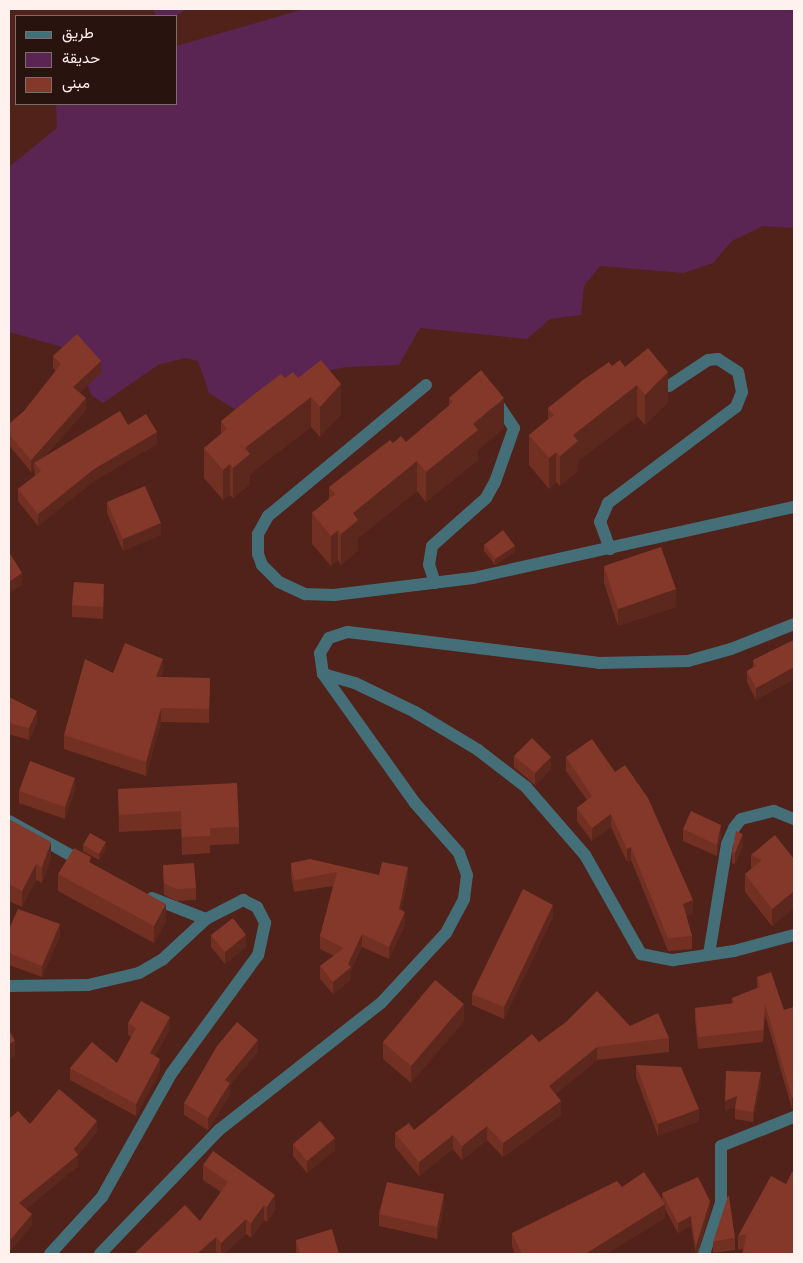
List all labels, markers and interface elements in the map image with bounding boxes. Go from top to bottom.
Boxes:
legend [15,15,178,105]
text: طريق [62,23,94,43]
text: حديقة [62,48,100,68]
text: مبنى [62,73,90,93]

